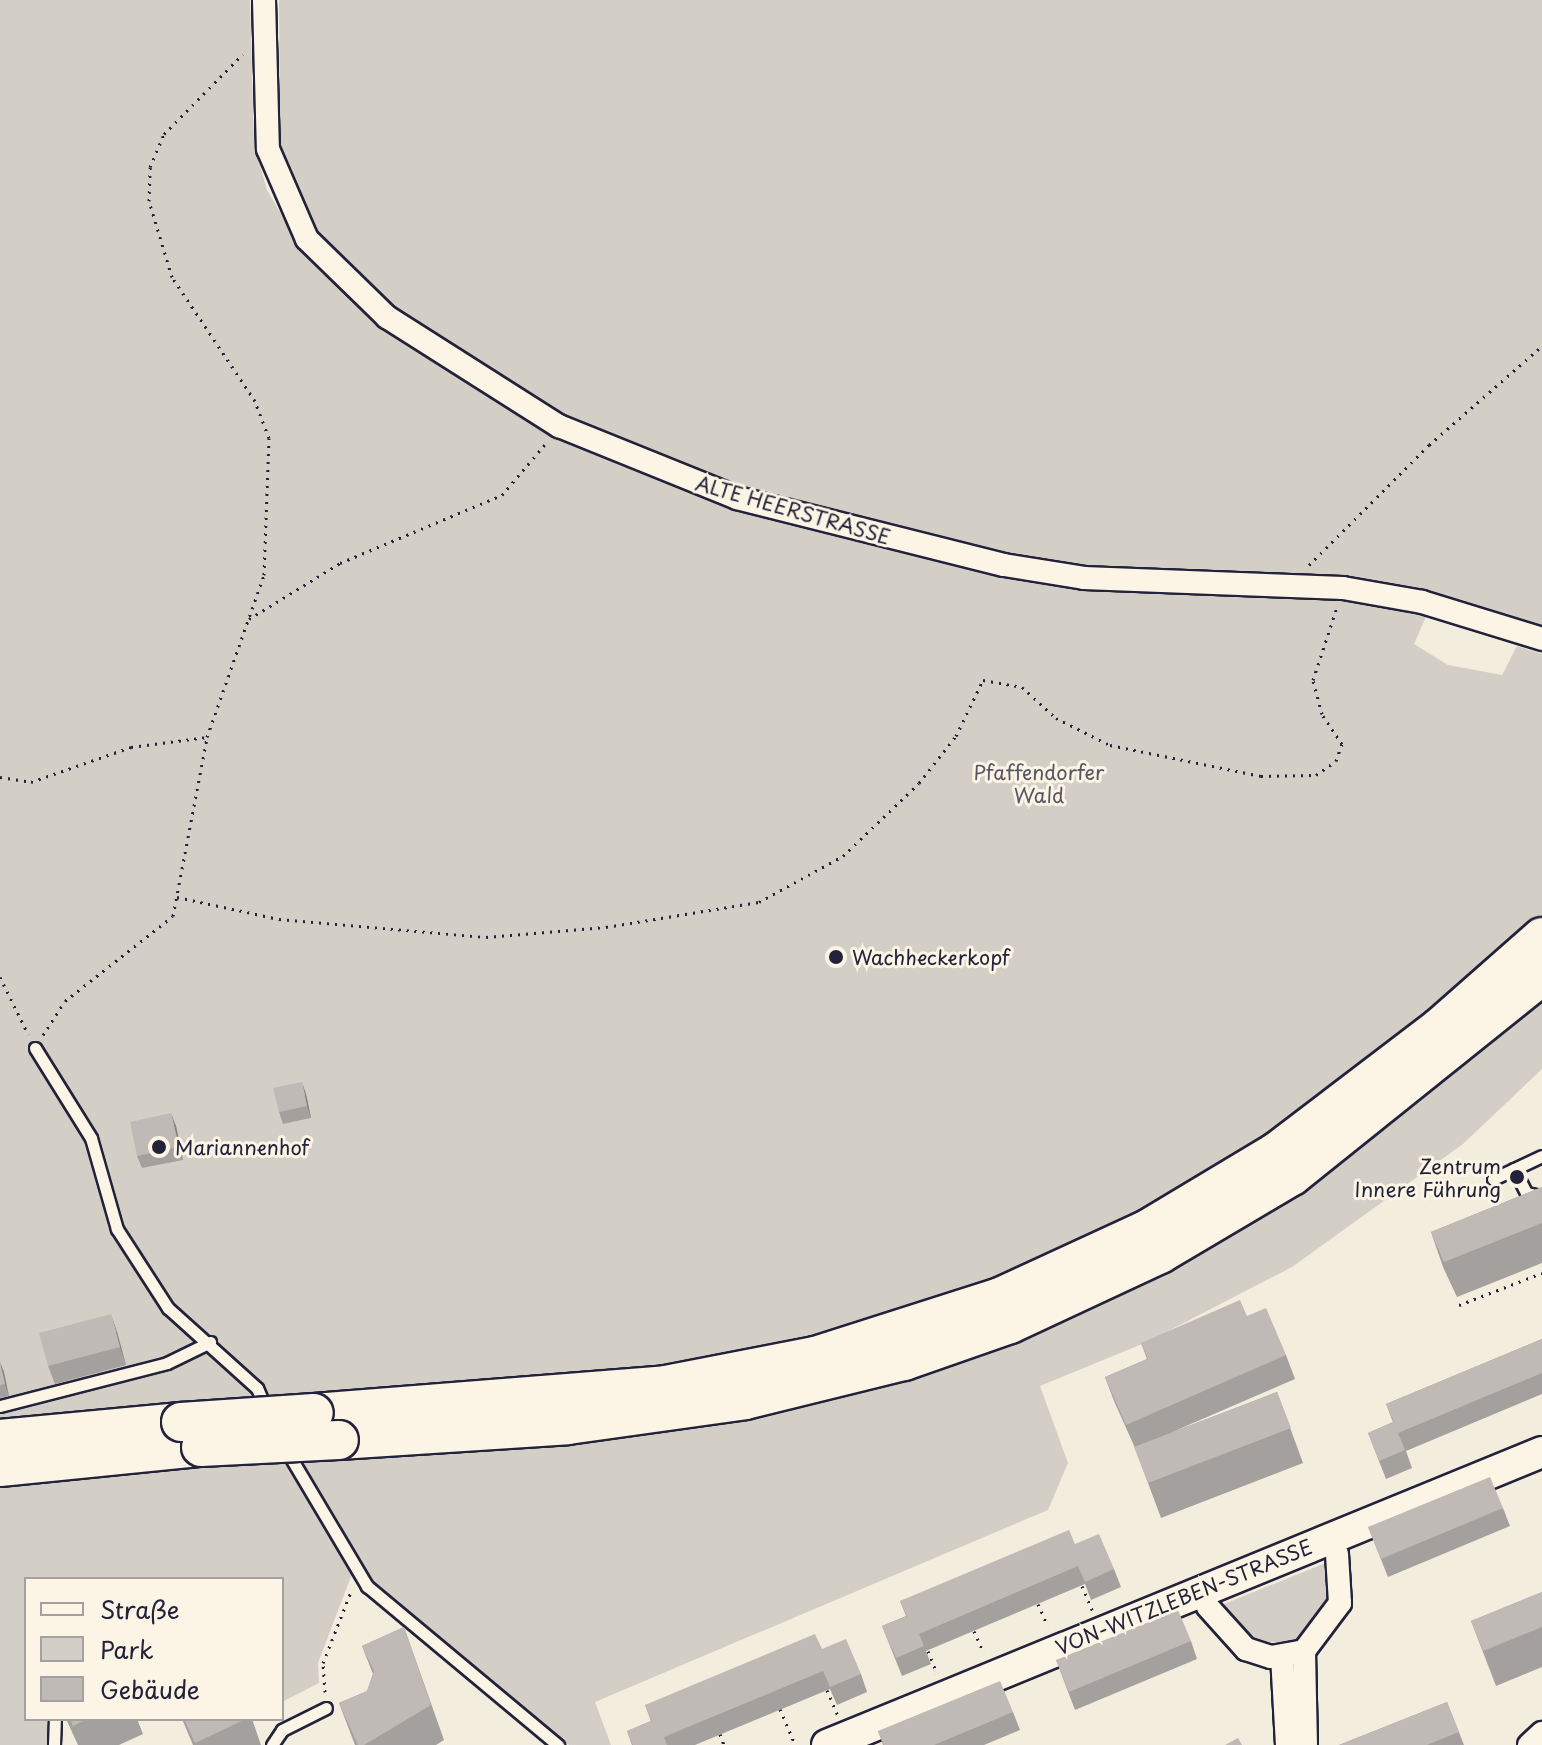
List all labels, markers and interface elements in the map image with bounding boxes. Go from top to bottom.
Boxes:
street label: ALTE HEERSTRASSE [692,471,894,549]
park label: Pfaffendorfer Wald [974,760,1104,807]
place label: Wachheckerkopf [852,945,1010,969]
marker: Wachheckerkopf [827,948,845,966]
place label: Mariannenhof [175,1135,309,1159]
marker: Mariannenhof [150,1138,168,1156]
place label: Zentrum Innere Führung [1354,1154,1501,1201]
marker: Zentrum Innere Führung [1508,1168,1526,1186]
street label: VON-WITZLEBEN-STRASSE [1052,1534,1316,1660]
legend [24,1577,284,1721]
text: Straße [100,1591,179,1627]
text: Park [100,1631,154,1667]
text: Gebäude [100,1671,200,1707]

